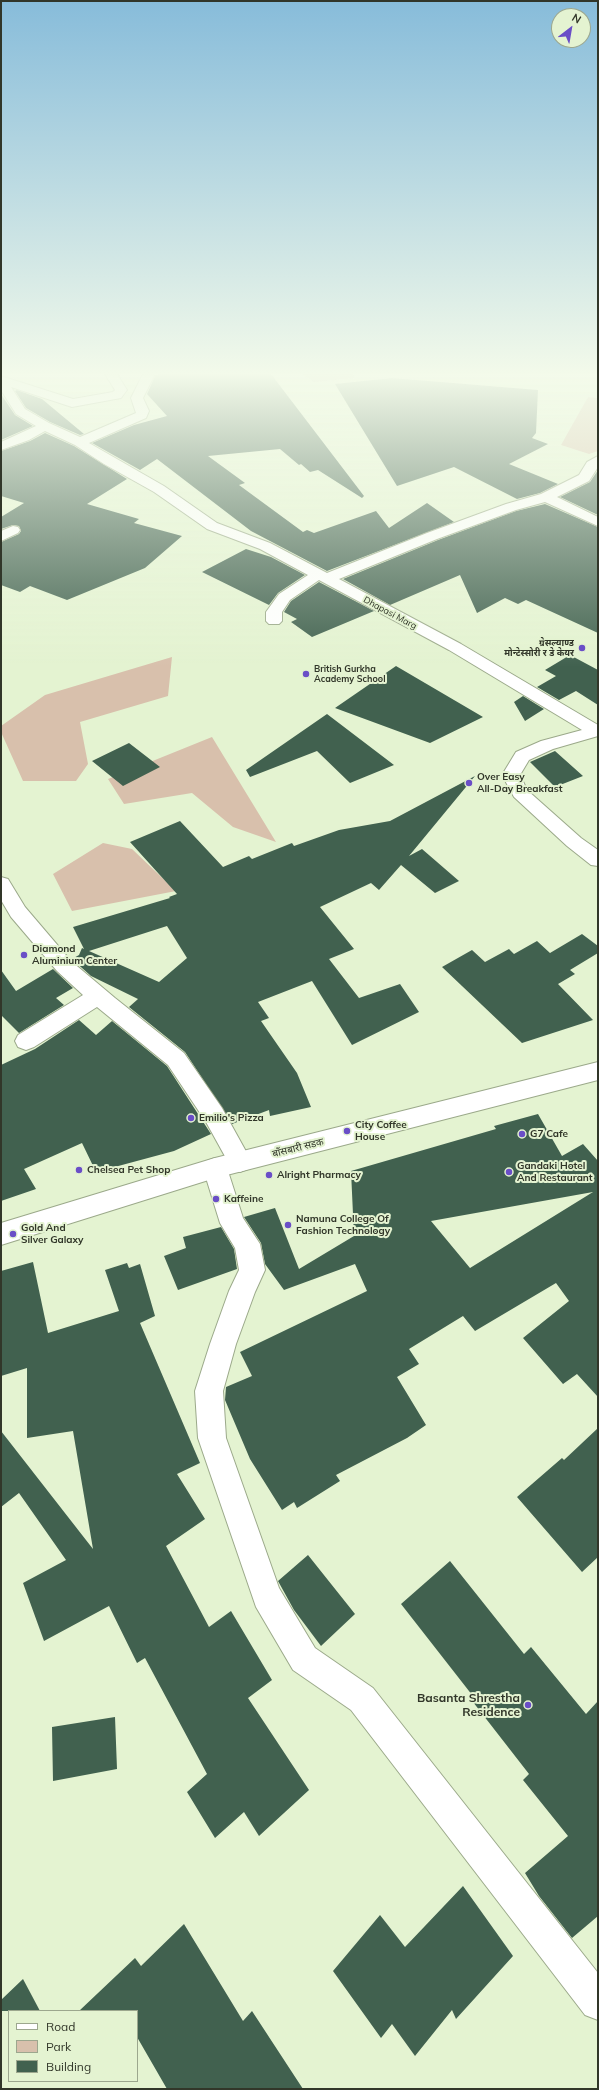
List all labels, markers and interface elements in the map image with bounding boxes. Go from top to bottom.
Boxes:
north arrow [551,8,591,48]
text: N [569,10,584,27]
street label: Dhapasi Marg [361,594,419,632]
place label: ग्रेसल्याण्ड मोन्टेस्सोरी र डे केयर [504,638,574,659]
marker: ग्रेसल्याण्ड मोन्टेस्सोरी र डे केयर [577,643,587,653]
place label: British Gurkha Academy School [314,664,385,685]
marker: British Gurkha Academy School [301,669,311,679]
place label: Over Easy All-Day Breakfast [477,771,563,794]
marker: Over Easy All-Day Breakfast [464,778,474,788]
place label: Diamond Aluminium Center [32,943,117,966]
marker: Diamond Aluminium Center [19,950,29,960]
place label: Emilio's Pizza [199,1112,264,1124]
marker: Emilio's Pizza [186,1113,196,1123]
place label: City Coffee House [355,1119,407,1142]
marker: City Coffee House [342,1126,352,1136]
place label: G7 Cafe [530,1128,568,1140]
marker: G7 Cafe [517,1129,527,1139]
street label: बाँसबारी सडक [271,1136,325,1160]
place label: Gandaki Hotel And Restaurant [517,1160,593,1184]
place label: Chelsea Pet Shop [87,1164,170,1176]
marker: Chelsea Pet Shop [74,1165,84,1175]
marker: Gandaki Hotel And Restaurant [504,1167,514,1177]
place label: Alright Pharmacy [277,1169,361,1181]
marker: Alright Pharmacy [264,1170,274,1180]
place label: Kaffeine [224,1193,263,1205]
marker: Kaffeine [211,1194,221,1204]
place label: Namuna College Of Fashion Technology [296,1213,390,1236]
marker: Namuna College Of Fashion Technology [283,1220,293,1230]
place label: Gold And Silver Galaxy [21,1222,83,1246]
marker: Gold And Silver Galaxy [8,1229,18,1239]
place label: Basanta Shrestha Residence [417,1691,520,1719]
marker: Basanta Shrestha Residence [523,1700,533,1710]
legend [8,2010,138,2082]
text: Road [46,2019,75,2034]
text: Park [46,2039,71,2054]
text: Building [46,2059,91,2074]

